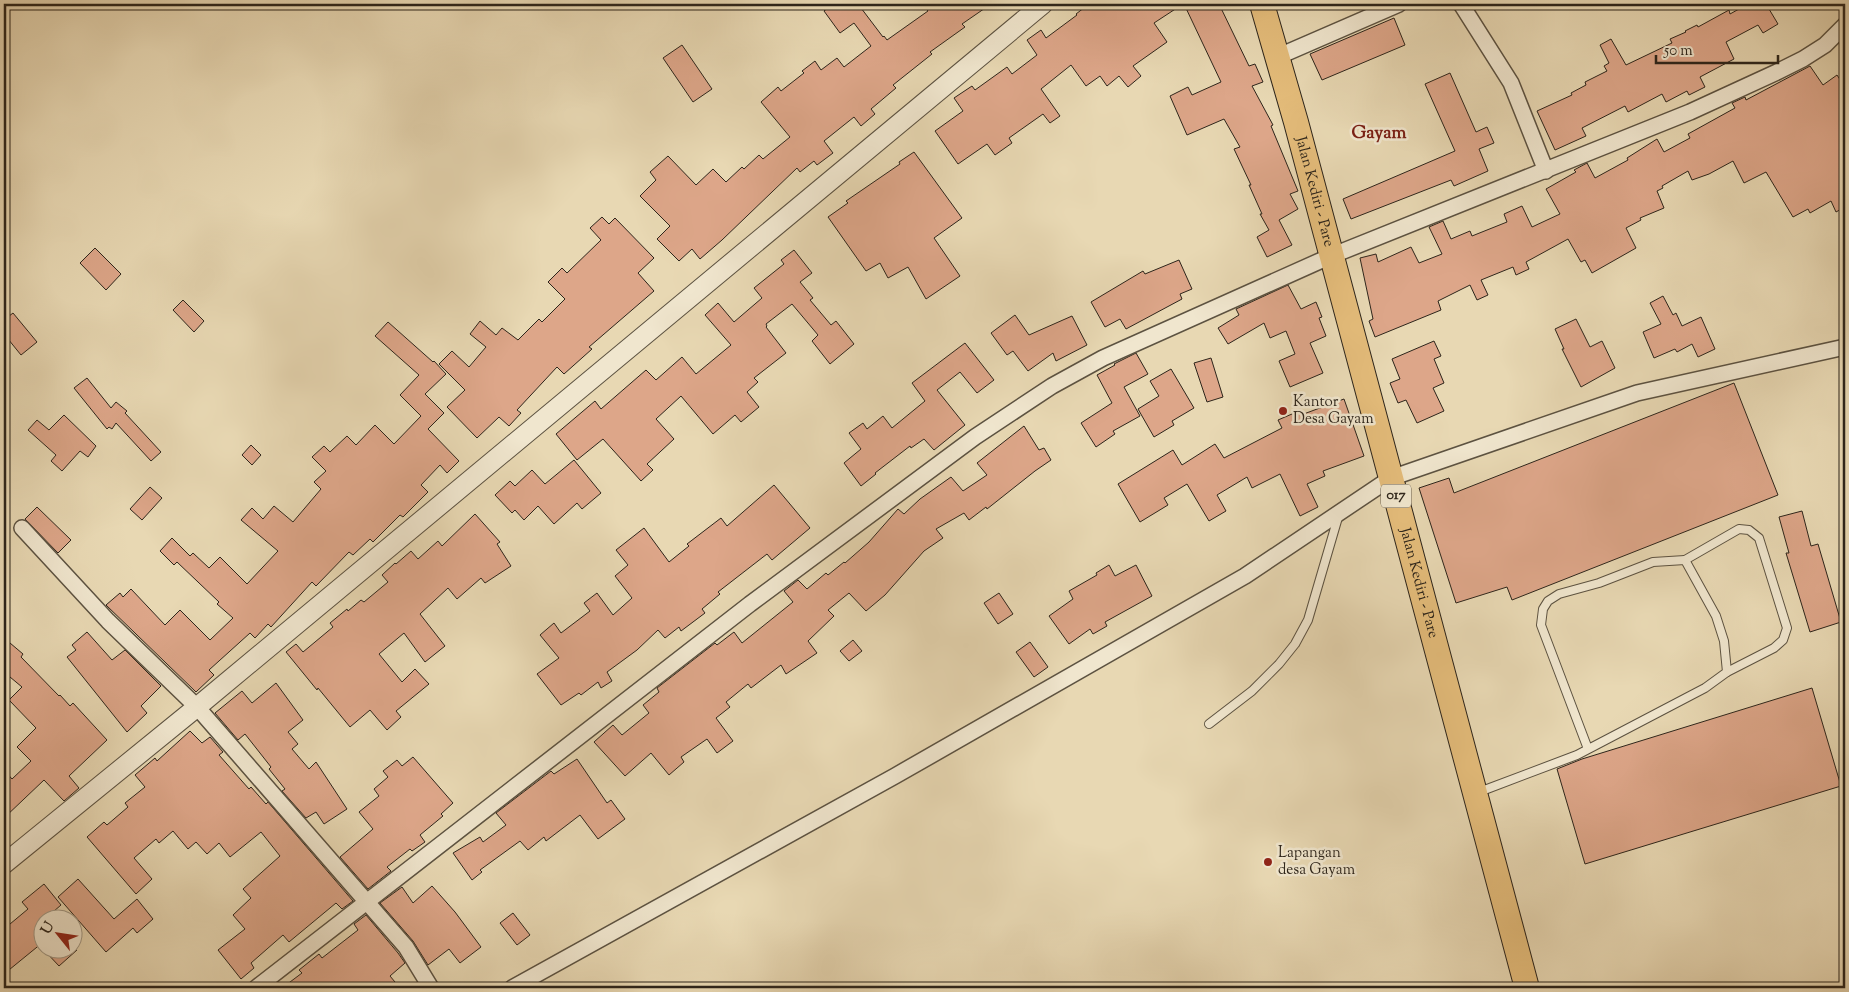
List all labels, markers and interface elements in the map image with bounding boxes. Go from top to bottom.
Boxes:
scale bar [1656,32,1779,64]
text: 50 m [1663,41,1693,62]
district label: Gayam [1352,121,1407,147]
street label: Jalan Kediri - Pare [1290,133,1339,249]
place label: Kantor Desa Gayam [1293,392,1374,430]
marker: Kantor Desa Gayam [1277,405,1289,417]
road number: 017 [1381,484,1411,508]
street label: Jalan Kediri - Pare [1394,525,1444,641]
place label: Lapangan desa Gayam [1278,843,1356,881]
marker: Lapangan desa Gayam [1262,856,1274,868]
north arrow [32,910,82,960]
text: U [37,918,60,938]

